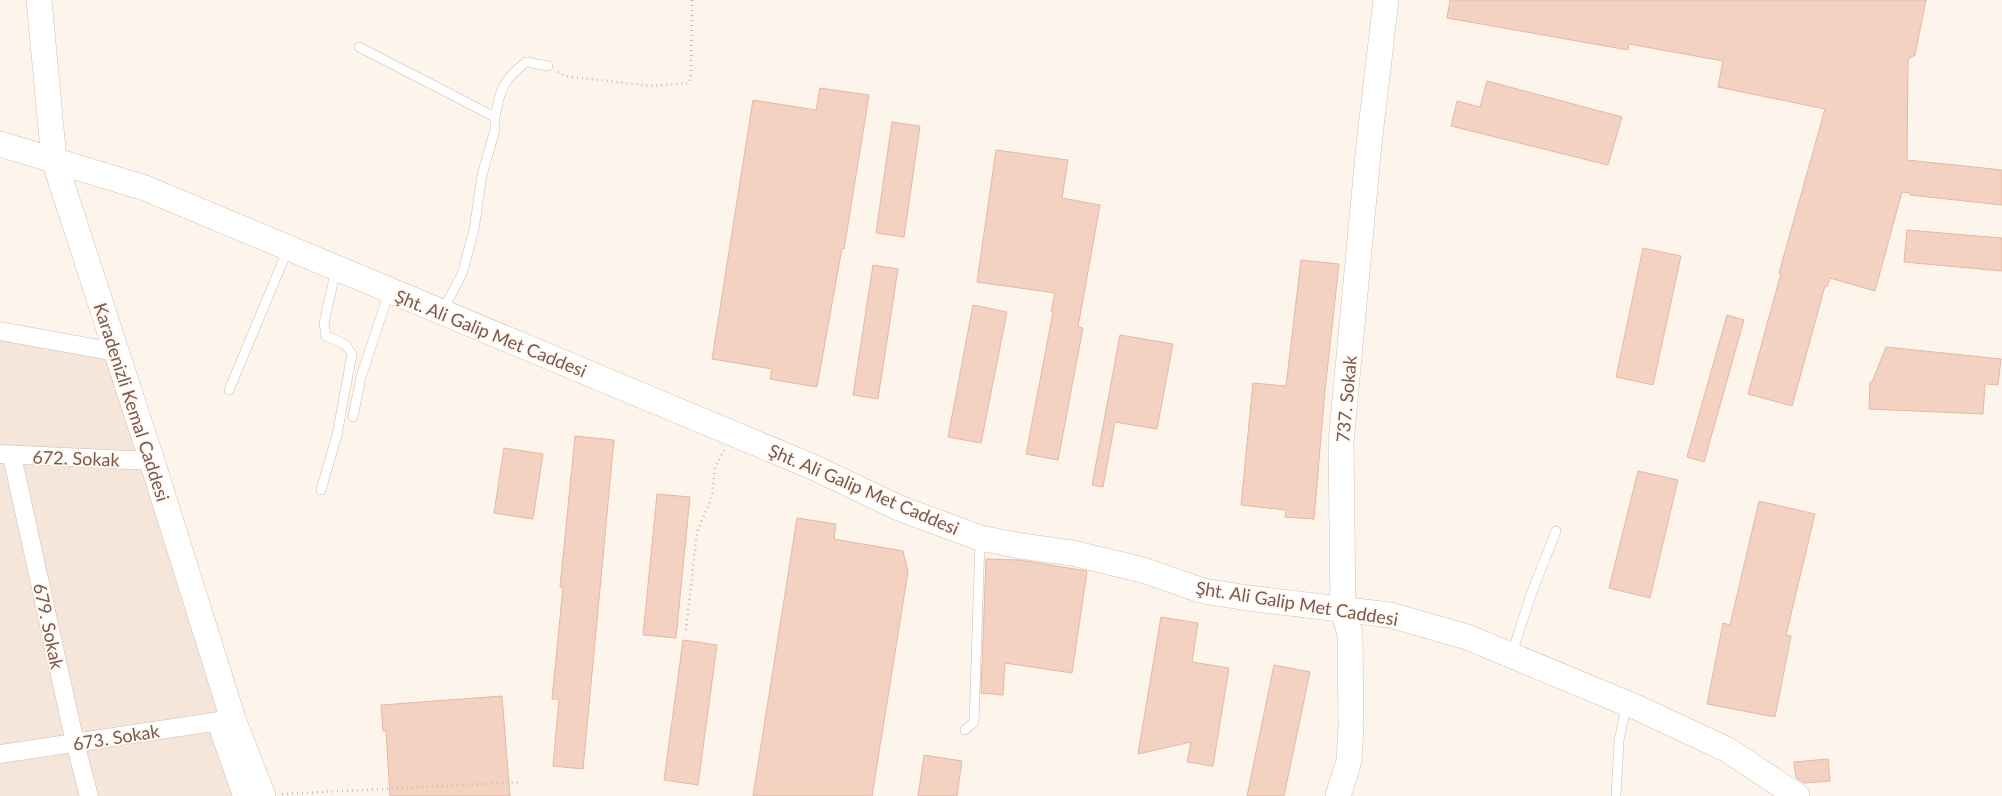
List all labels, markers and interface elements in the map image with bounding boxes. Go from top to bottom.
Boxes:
street label: Şht. Ali Galip Met Caddesi [392,284,590,382]
street label: Karadenizli Kemal Caddesi [89,300,175,504]
street label: 737. Sokak [1331,354,1361,443]
street label: Şht. Ali Galip Met Caddesi [766,439,962,539]
street label: 672. Sokak [32,445,121,471]
street label: Şht. Ali Galip Met Caddesi [1194,576,1400,630]
street label: 679. Sokak [29,581,69,672]
street label: 673. Sokak [71,719,162,755]

